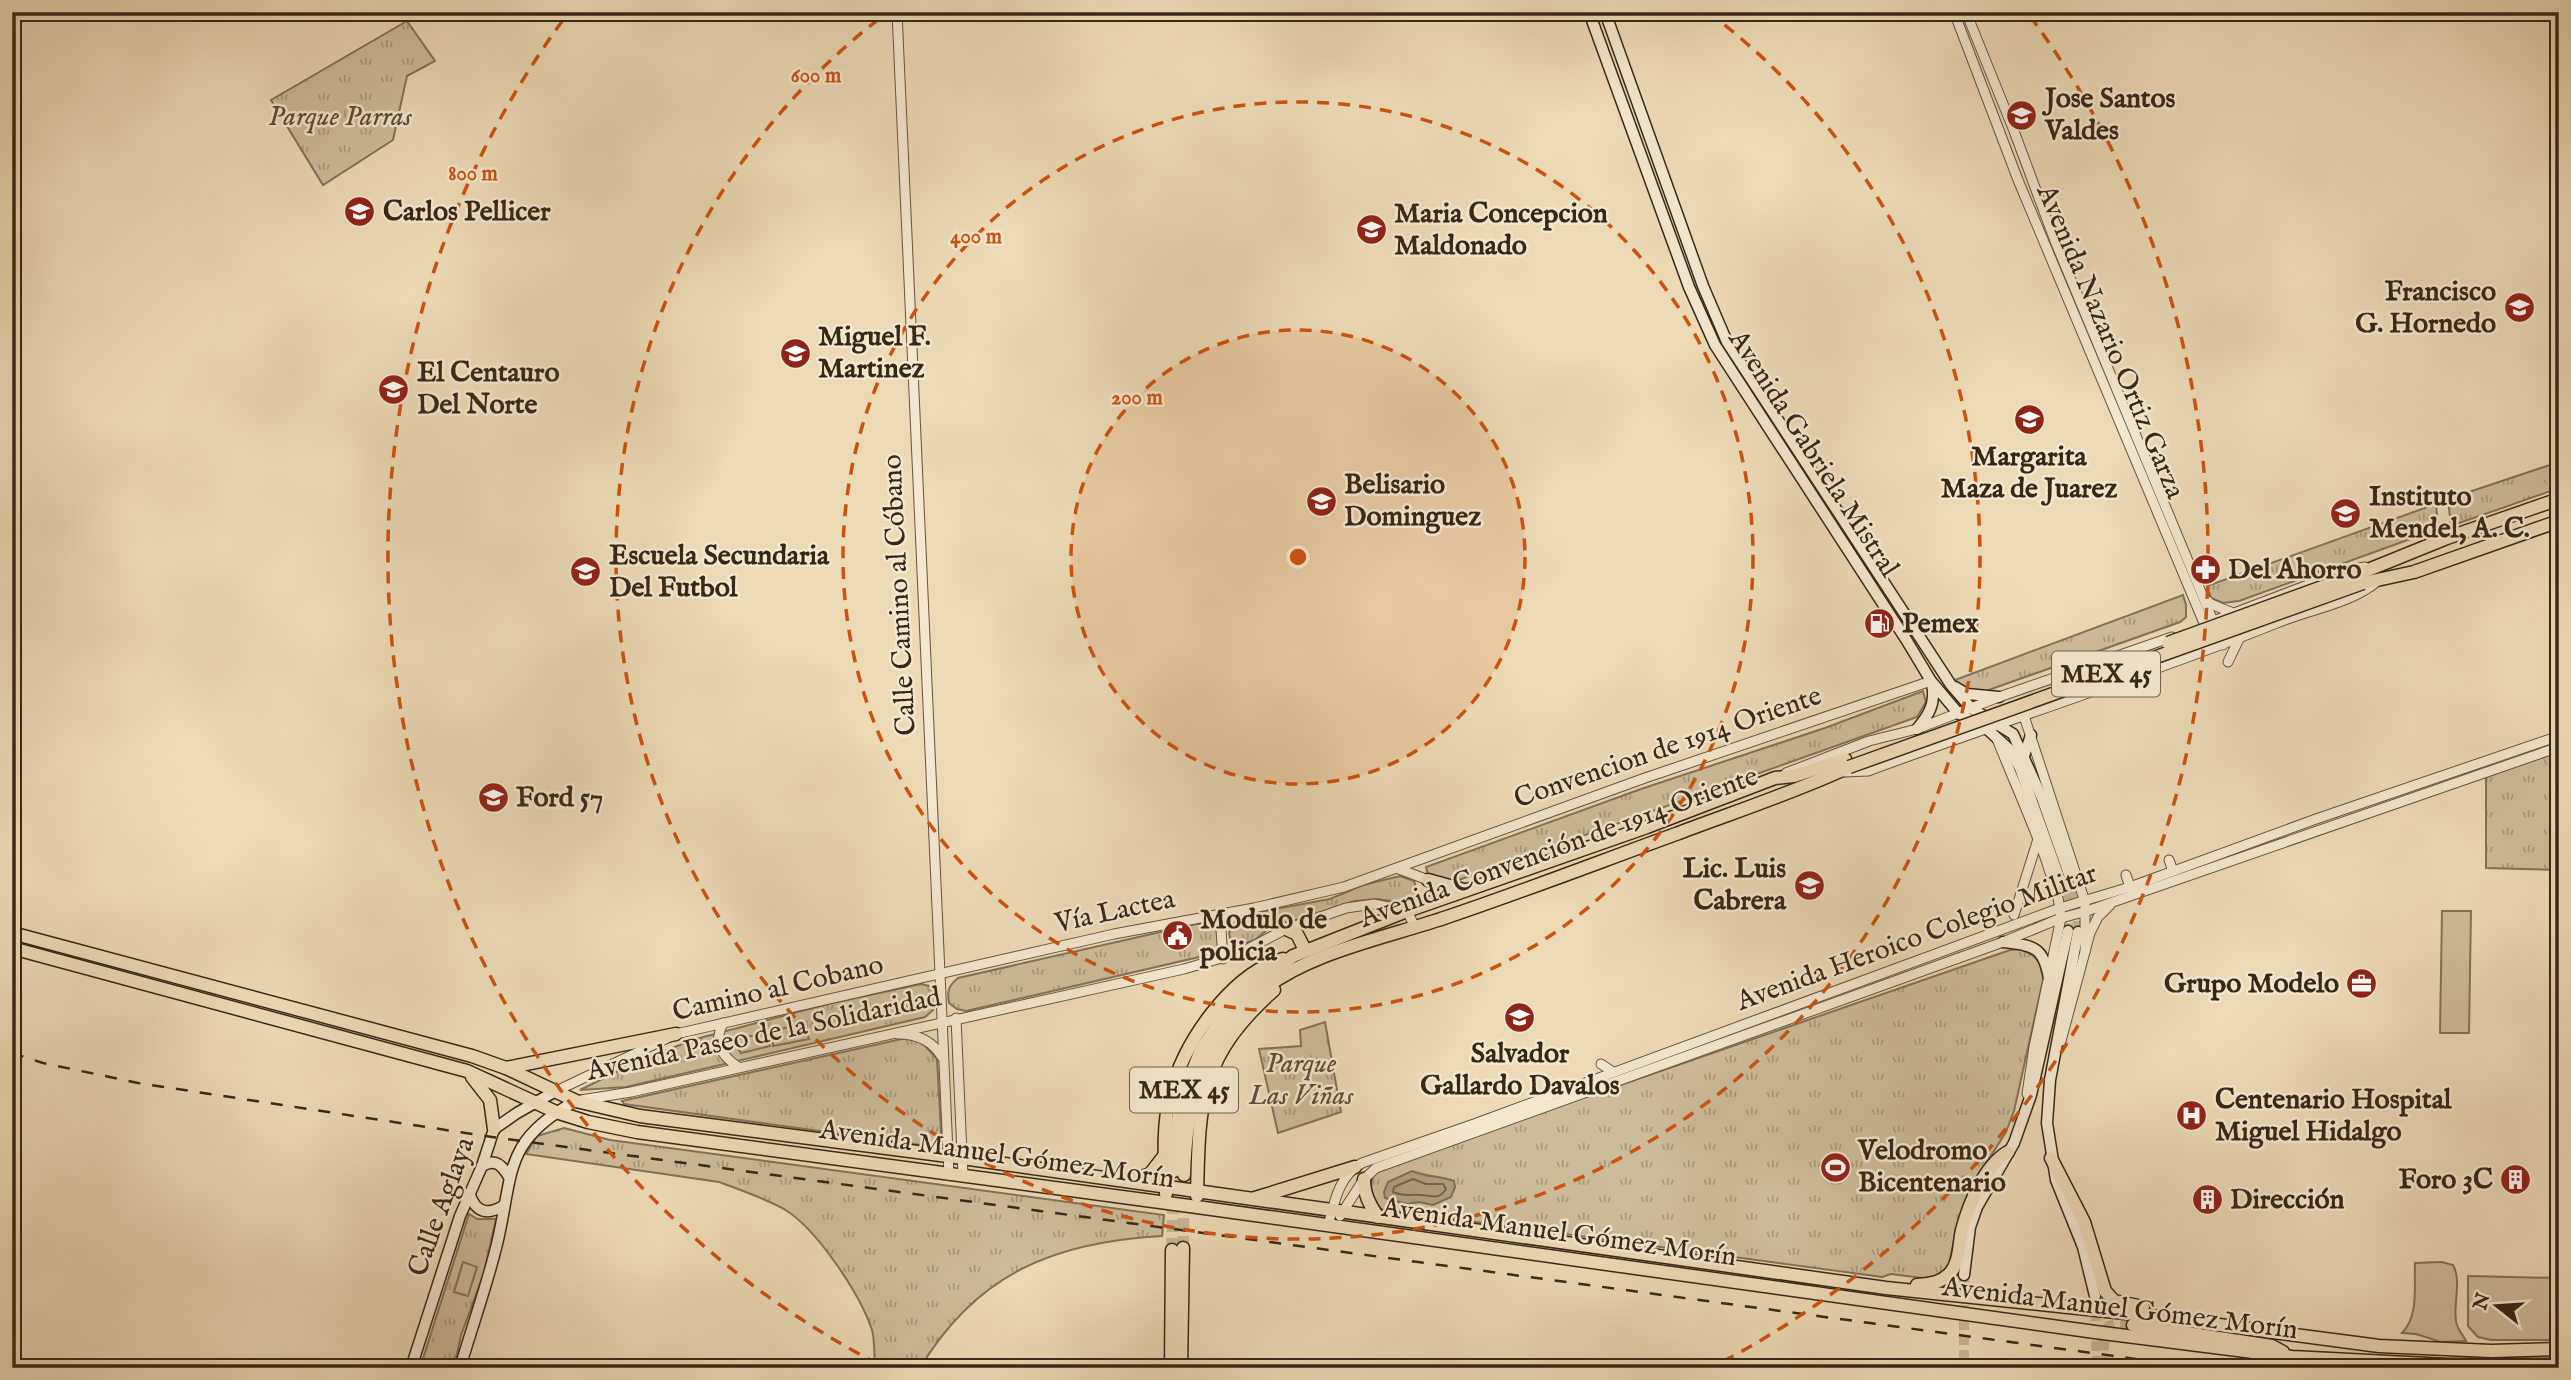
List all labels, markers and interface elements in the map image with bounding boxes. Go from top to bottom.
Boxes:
text: 600 m [791,63,842,90]
place label: Jose Santos Valdes [2041,82,2175,149]
school or university icon: Jose Santos Valdes [2005,98,2039,132]
park label: Parque Parras [268,100,413,135]
text: 800 m [448,161,499,188]
street label: Avenida Nazario Ortiz Garza [2028,179,2192,505]
school or university icon: Carlos Pellicer [343,195,377,229]
place label: Carlos Pellicer [383,195,551,230]
place label: Maria Concepcion Maldonado [1394,197,1608,264]
school or university icon: Maria Concepcion Maldonado [1354,213,1388,247]
text: 400 m [950,224,1003,251]
place label: Francisco G. Hornedo [2355,275,2496,342]
school or university icon: Francisco G. Hornedo [2502,291,2536,325]
place label: Miguel F. Martinez [818,320,931,387]
street label: Avenida Gabriela Mistral [1719,323,1906,585]
school or university icon: Miguel F. Martinez [778,336,812,370]
place label: El Centauro Del Norte [417,356,560,423]
school or university icon: El Centauro Del Norte [377,372,411,406]
text: 200 m [1111,385,1163,412]
school or university icon: Margarita Maza de Juarez [2012,403,2046,437]
place label: Margarita Maza de Juarez [1941,440,2117,507]
street label: Calle Camino al Cóbano [875,453,925,737]
place label: Belisario Dominguez [1344,468,1481,535]
place label: Instituto Mendel, A. C. [2369,480,2530,547]
school or university icon: Belisario Dominguez [1304,484,1338,518]
school or university icon: Instituto Mendel, A. C. [2329,496,2363,530]
place label: Escuela Secundaria Del Futbol [609,539,830,606]
centre of rings [1286,545,1310,569]
pharmacy icon: Del Ahorro [2188,553,2222,587]
place label: Del Ahorro [2228,553,2362,588]
school or university icon: Escuela Secundaria Del Futbol [569,555,603,589]
fuel station icon: Pemex [1862,607,1896,641]
place label: Pemex [1902,607,1979,642]
road number: MEX 45 [2052,652,2160,696]
street label: Convencion de 1914 Oriente [1510,679,1826,817]
street label: Avenida Convención de 1914 Oriente [1354,759,1763,937]
school or university icon: Ford 57 [476,781,510,815]
place label: Ford 57 [516,781,603,816]
place label: Lic. Luis Cabrera [1683,852,1787,919]
street label: Avenida Heroico Colegio Militar [1731,856,2102,1020]
school or university icon: Lic. Luis Cabrera [1792,868,1826,902]
street label: Vía Lactea [1051,882,1179,942]
place label: Modulo de policia [1199,903,1327,970]
public building icon: Modulo de policia [1160,919,1194,953]
street label: Camino al Cobano [669,948,887,1030]
place label: Grupo Modelo [2164,967,2339,1002]
office icon: Grupo Modelo [2345,967,2379,1001]
street label: Avenida Paseo de la Solidaridad [582,980,945,1090]
school or university icon: Salvador Gallardo Davalos [1503,1000,1537,1034]
place label: Salvador Gallardo Davalos [1420,1037,1620,1104]
park label: Parque Las Viñas [1248,1047,1354,1114]
road number: MEX 45 [1130,1068,1238,1112]
place label: Centenario Hospital Miguel Hidalgo [2215,1083,2453,1150]
hospital icon: Centenario Hospital Miguel Hidalgo [2175,1099,2209,1133]
street label: Avenida Manuel Gómez Morín [816,1113,1177,1197]
street label: Calle Aglaya [401,1132,484,1281]
place label: Velodromo Bicentenario [1857,1134,2006,1201]
sports icon: Velodromo Bicentenario [1818,1150,1852,1184]
place label: Foro 3C [2399,1163,2493,1198]
building icon: Foro 3C [2499,1163,2533,1197]
building icon: Dirección [2190,1183,2224,1217]
place label: Dirección [2230,1183,2344,1218]
street label: Avenida Manuel Gómez Morín [1378,1191,1739,1275]
street label: Avenida Manuel Gómez Morín [1939,1270,2300,1348]
north arrow [2462,1272,2532,1342]
text: N [2468,1290,2497,1314]

